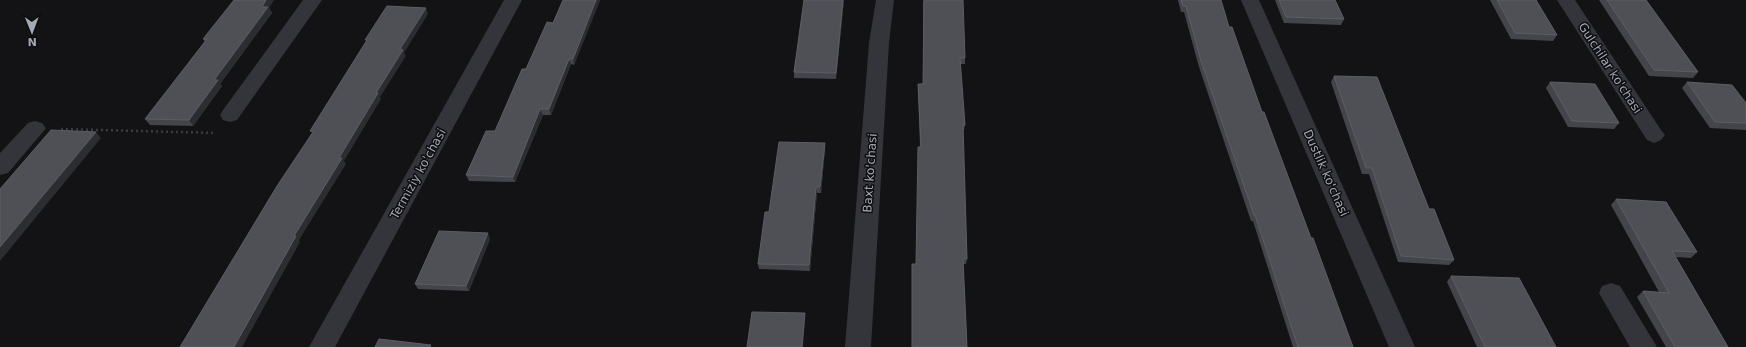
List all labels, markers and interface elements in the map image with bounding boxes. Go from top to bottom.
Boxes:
north arrow [12,12,52,52]
street label: Gulchilar ko'chasi [1575,20,1645,116]
text: N [27,35,37,48]
street label: Termiziy ko'chasi [387,126,449,223]
street label: Dustlik ko'chasi [1301,127,1351,219]
street label: Baxt ko'chasi [860,133,880,213]

